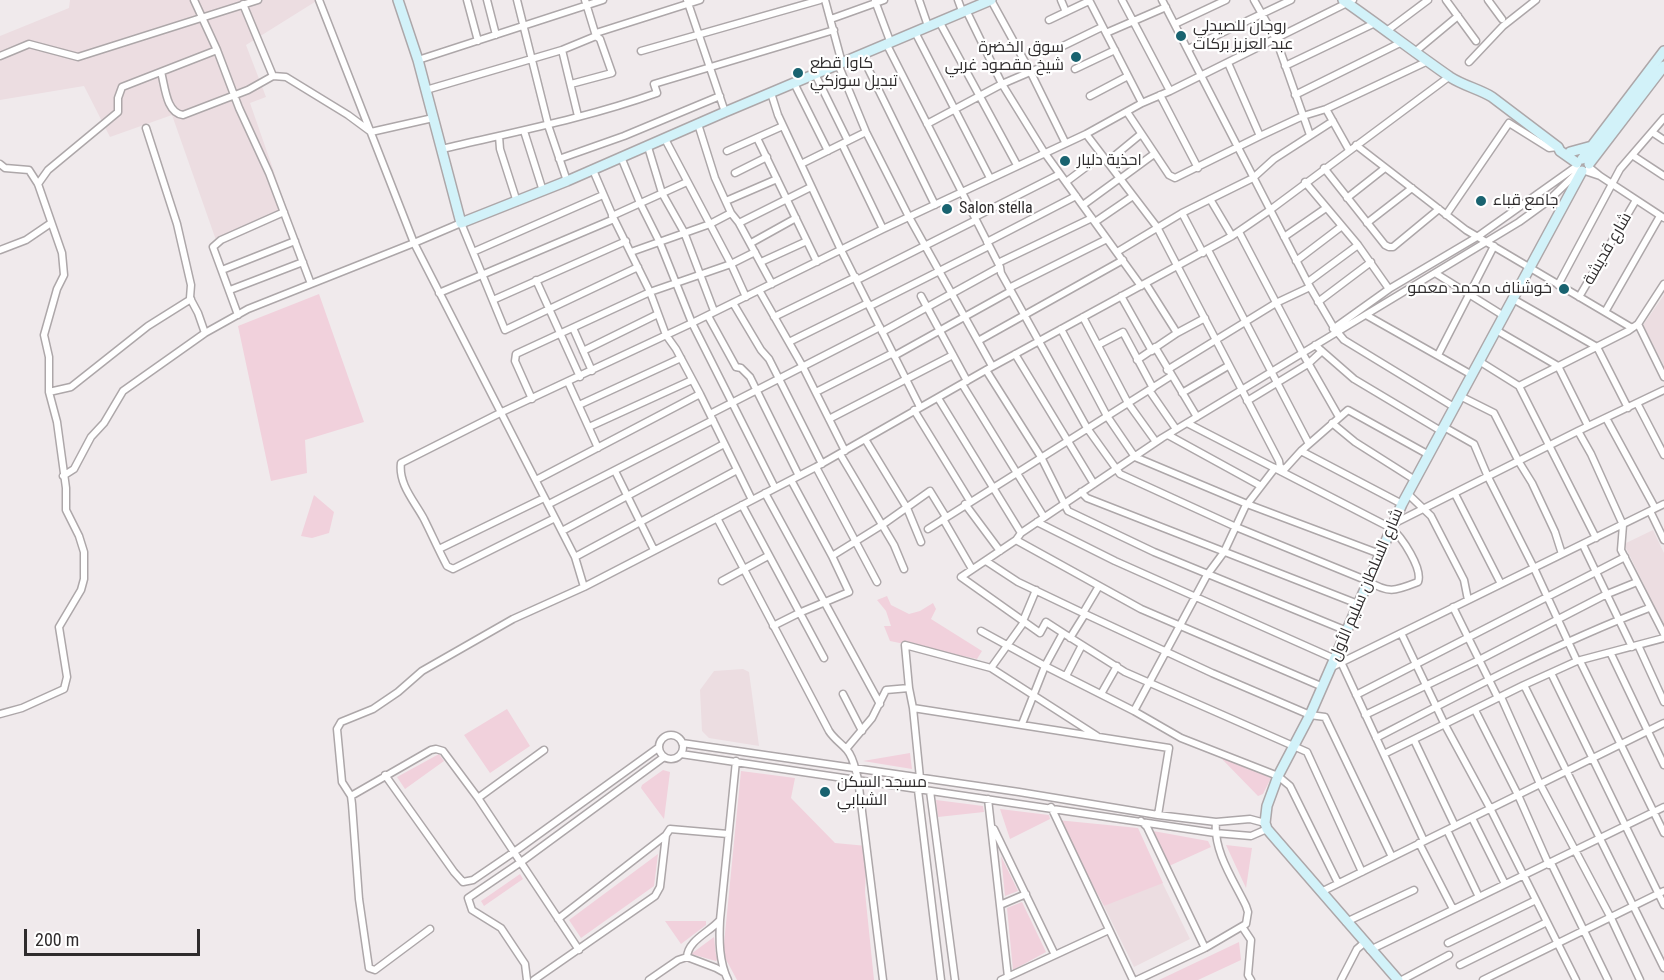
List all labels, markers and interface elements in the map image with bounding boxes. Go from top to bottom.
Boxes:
place label: روجان للصيدلي عبد العزيز بركات [1193,17,1294,55]
marker: روجان للصيدلي عبد العزيز بركات [1174,29,1188,43]
place label: سوق الخضرة شيخ مقصود غربي [945,38,1064,76]
marker: سوق الخضرة شيخ مقصود غربي [1069,50,1083,64]
place label: كاوا قطع تبديل سوزكي [810,54,897,92]
marker: كاوا قطع تبديل سوزكي [791,66,805,80]
place label: احذية دليار [1077,151,1142,171]
marker: احذية دليار [1058,154,1072,168]
place label: جامع قباء [1493,191,1558,211]
marker: جامع قباء [1474,194,1488,208]
place label: Salon stella [959,199,1033,219]
marker: Salon stella [940,202,954,216]
street label: شارع قديشة [1580,209,1636,289]
place label: خوشناف محمد معمو [1408,279,1552,299]
marker: خوشناف محمد معمو [1557,282,1571,296]
street label: شارع السلطان سليم الأول [1326,506,1408,664]
place label: مسجد السكن الشبابي [837,773,927,811]
marker: مسجد السكن الشبابي [818,785,832,799]
scale bar [27,917,202,955]
text: 200 m [35,929,79,950]

